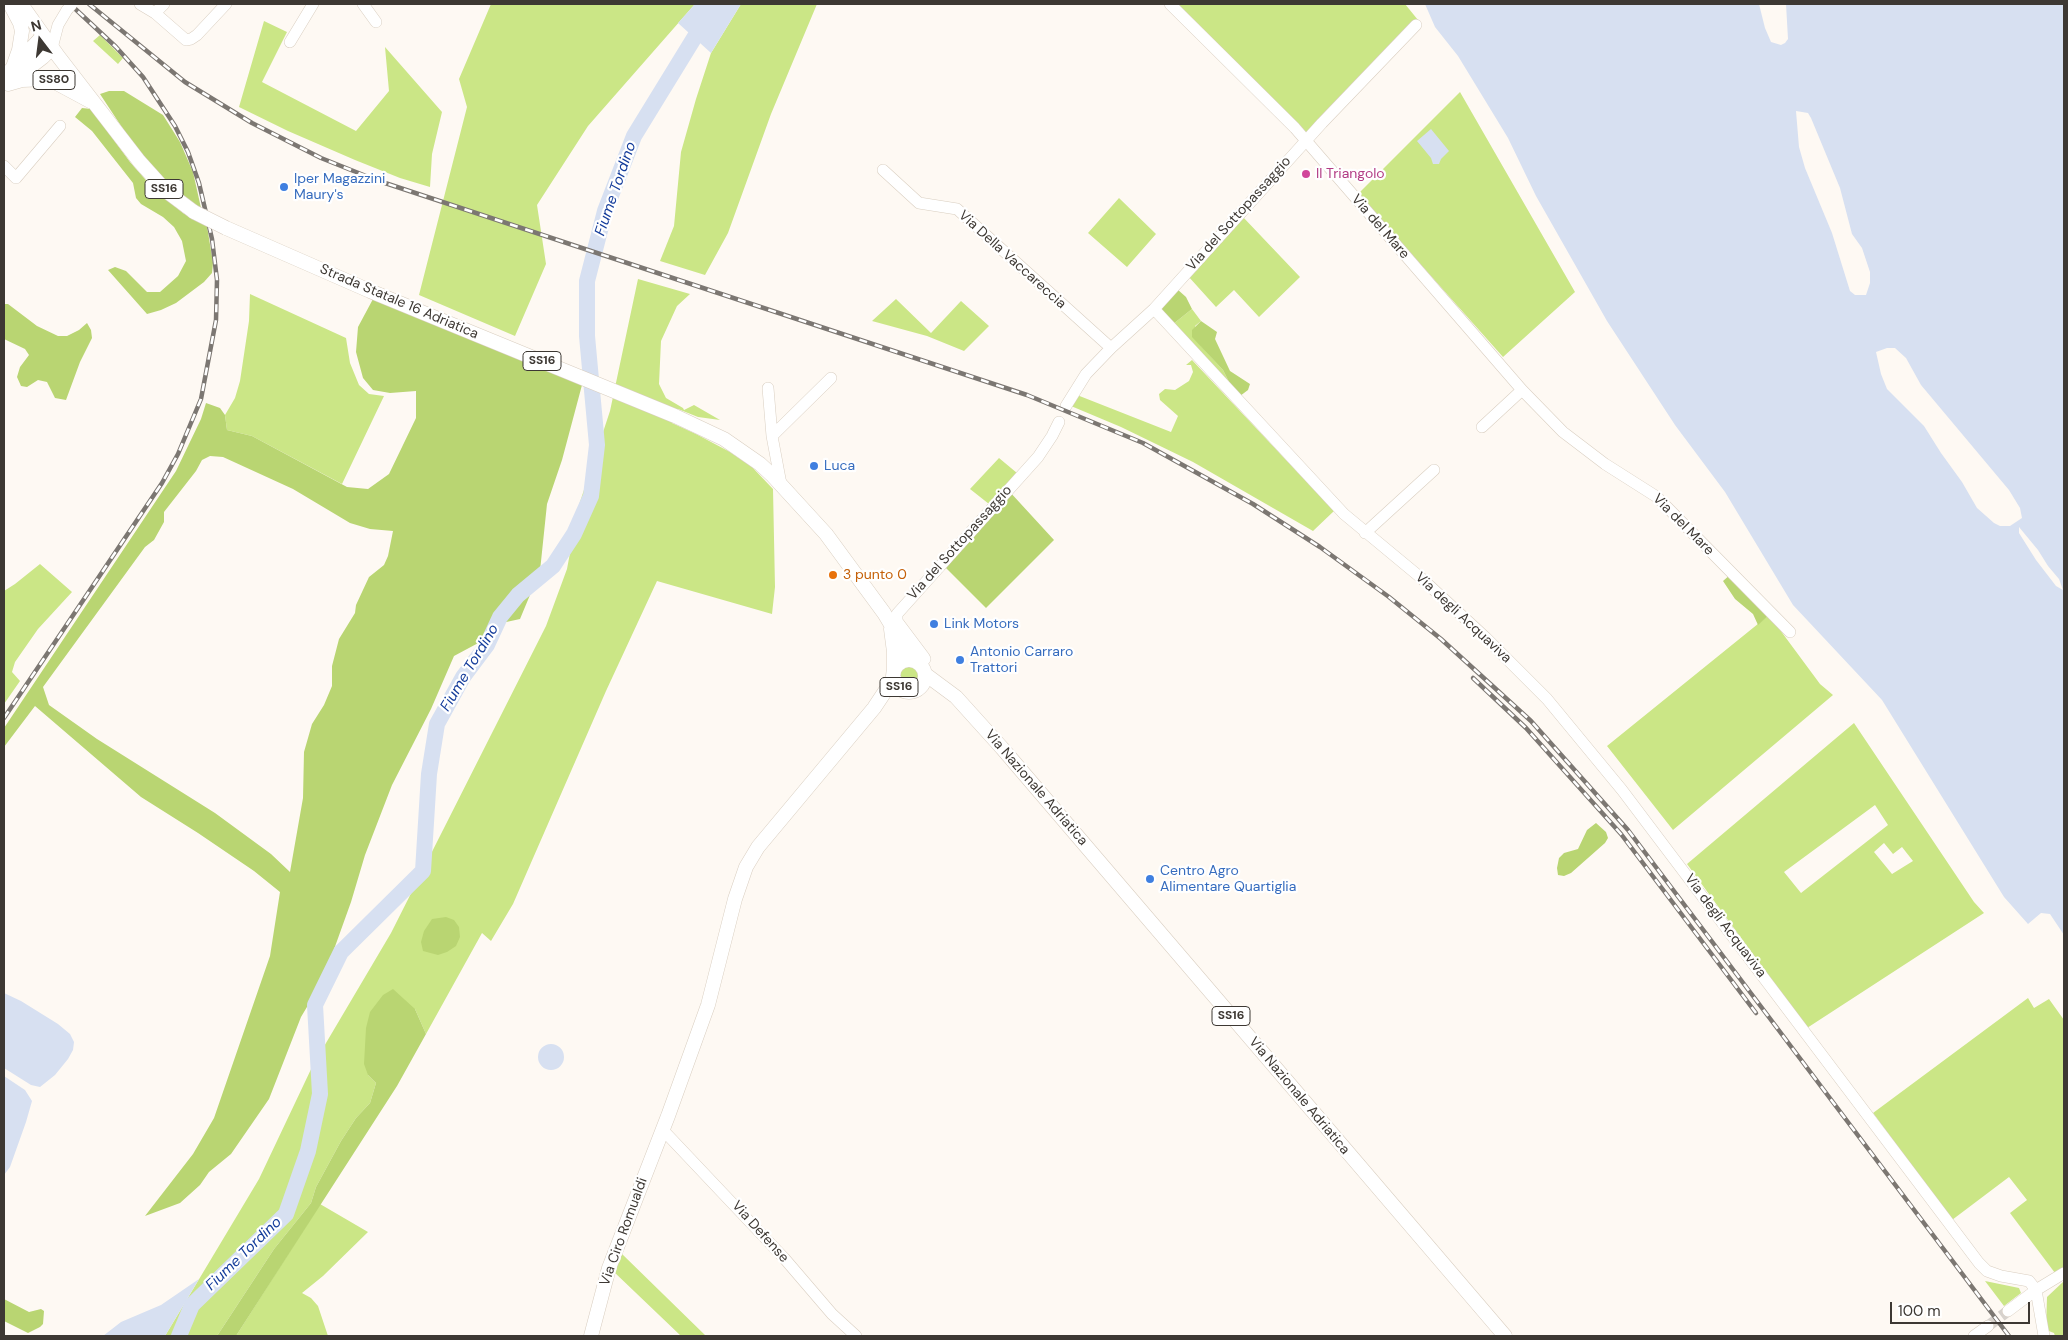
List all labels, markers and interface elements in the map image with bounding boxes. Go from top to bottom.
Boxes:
north arrow [15,15,65,65]
text: N [29,15,43,36]
road number: SS80 [33,70,75,90]
water label: Fiume Tordino [591,140,641,238]
street label: Via del Sottopassaggio [1183,153,1295,275]
place label: Il Triangolo [1316,166,1385,182]
marker: Il Triangolo [1300,168,1312,180]
place label: Iper Magazzini Maury's [294,171,385,203]
road number: SS16 [145,180,183,198]
marker: Iper Magazzini Maury's [278,181,290,193]
street label: Via del Mare [1347,191,1413,263]
street label: Via Della Vaccareccia [955,207,1069,313]
street label: Strada Statale 16 Adriatica [317,261,481,343]
road number: SS16 [523,352,561,371]
place label: Luca [824,458,855,474]
marker: Luca [808,460,820,472]
street label: Via del Sottopassaggio [904,482,1016,604]
street label: Via del Mare [1649,491,1717,559]
place label: 3 punto 0 [843,567,907,583]
marker: 3 punto 0 [827,569,839,581]
street label: Via degli Acquaviva [1411,569,1515,667]
place label: Link Motors [944,616,1019,632]
marker: Link Motors [928,618,940,630]
water label: Fiume Tordino [437,621,503,715]
place label: Antonio Carraro Trattori [970,644,1073,676]
marker: Antonio Carraro Trattori [954,654,966,666]
road number: SS16 [880,678,918,696]
street label: Via Nazionale Adriatica [981,727,1091,849]
place label: Centro Agro Alimentare Quartiglia [1160,863,1296,896]
street label: Via degli Acquaviva [1681,871,1769,981]
marker: Centro Agro Alimentare Quartiglia [1144,873,1156,885]
road number: SS16 [1212,1006,1250,1026]
street label: Via Nazionale Adriatica [1245,1034,1353,1158]
street label: Via Ciro Romualdi [597,1176,651,1288]
street label: Via Defense [728,1198,792,1266]
water label: Fiume Tordino [202,1213,286,1295]
scale bar [1893,1292,2033,1324]
text: 100 m [1898,1301,1941,1321]

